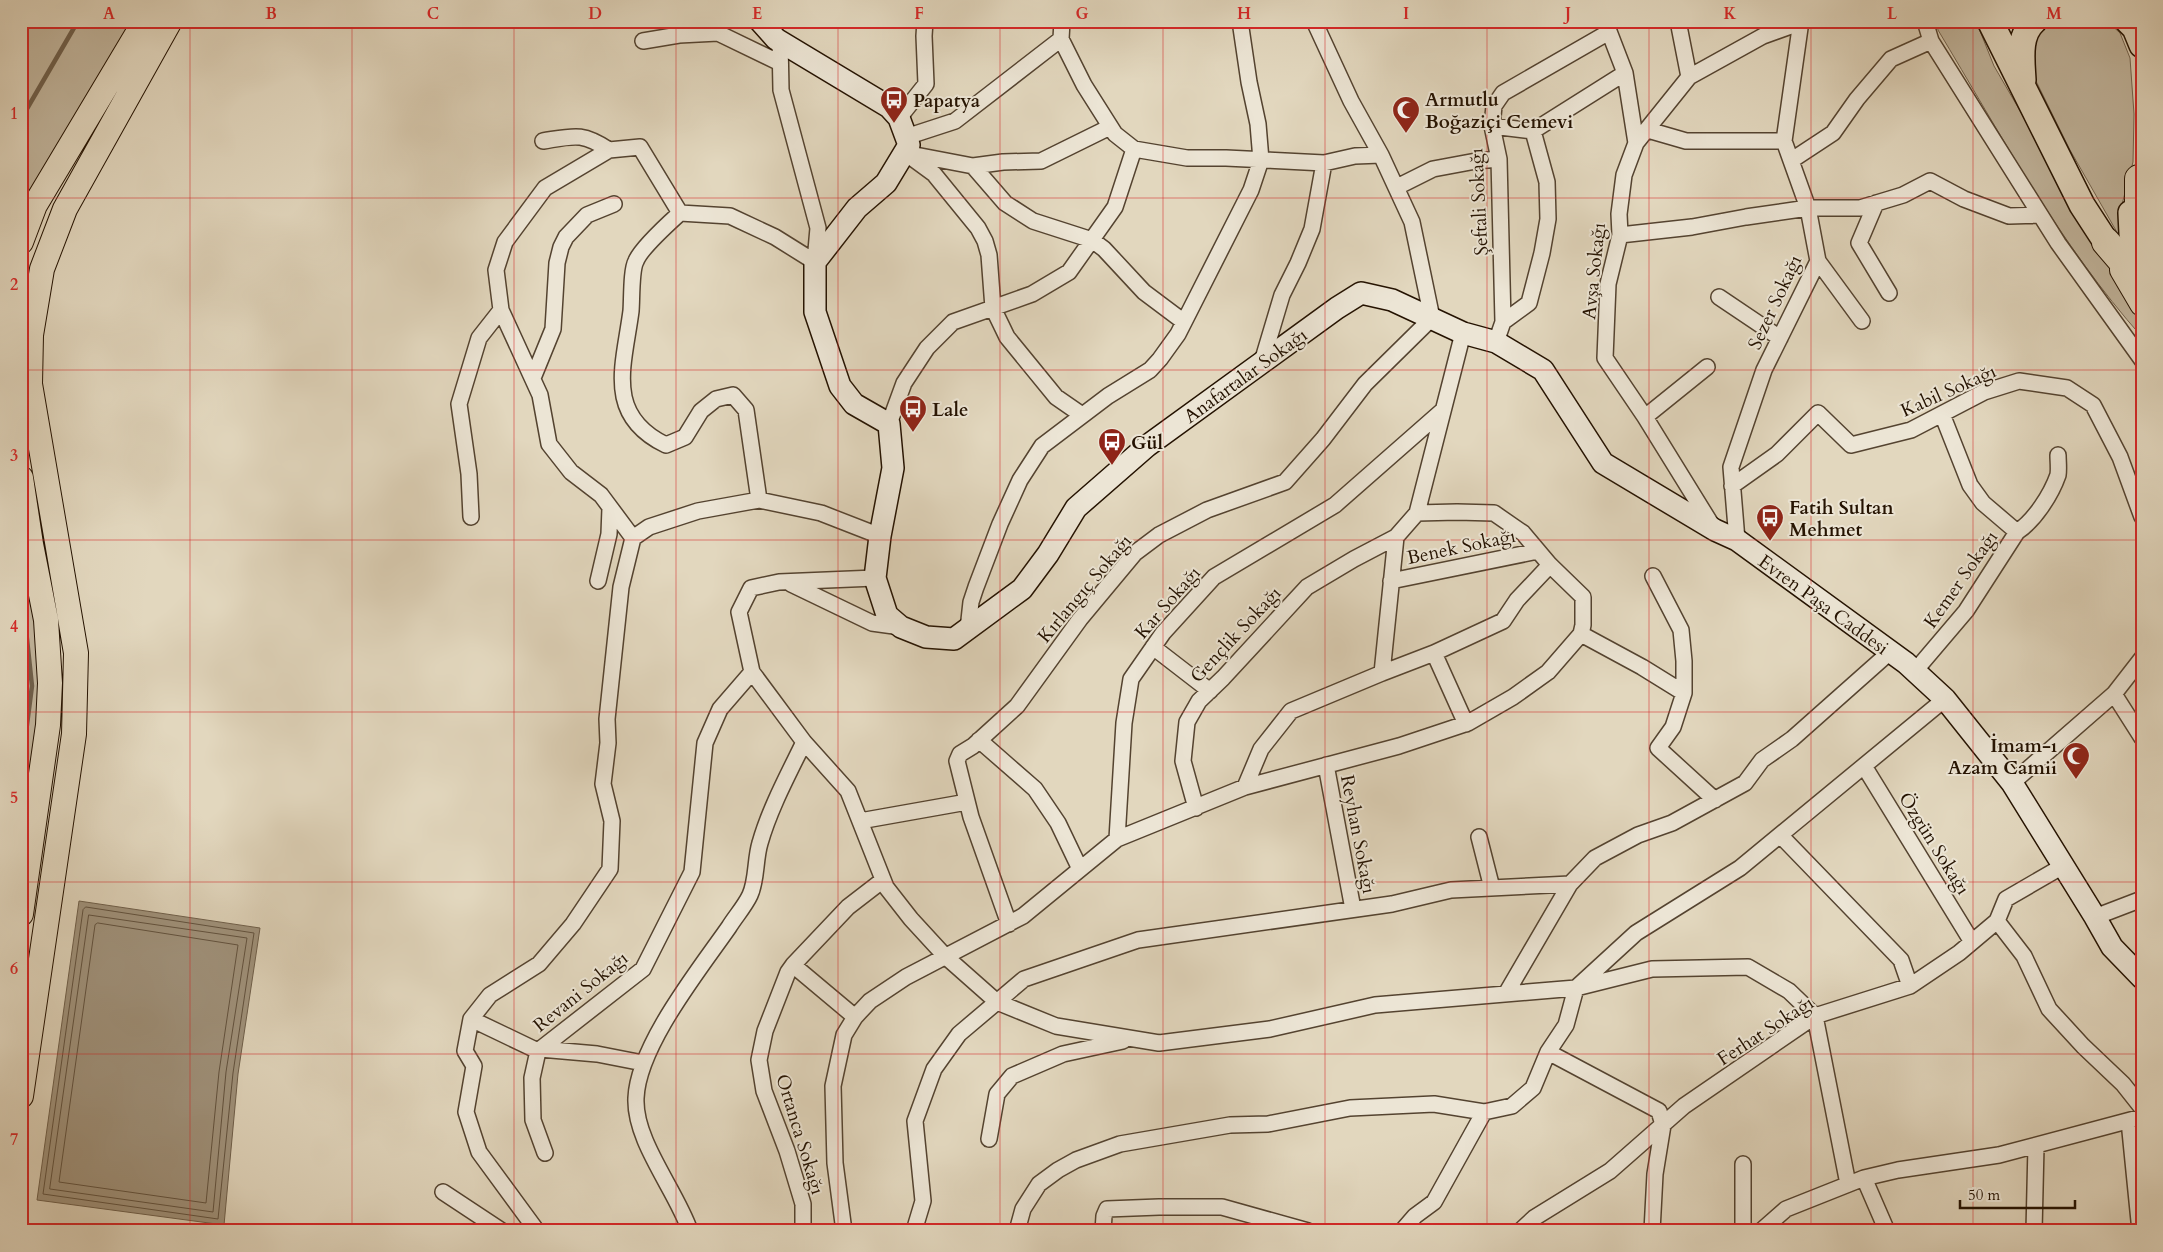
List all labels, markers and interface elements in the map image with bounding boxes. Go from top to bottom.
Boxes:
text: A [103,3,115,25]
text: B [265,3,277,25]
text: C [427,3,439,25]
text: D [588,3,602,25]
text: E [752,3,762,25]
text: F [914,3,924,25]
text: G [1075,3,1089,25]
text: H [1237,3,1251,25]
text: I [1403,3,1409,25]
text: J [1563,3,1571,25]
text: K [1724,3,1737,25]
text: L [1887,3,1898,25]
text: M [2046,3,2062,25]
bus stop icon: Papatya [879,85,909,124]
place label: Armutlu Boğaziçi Cemevi [1425,87,1573,135]
place label: Papatya [913,88,981,114]
mosque icon: Armutlu Boğaziçi Cemevi [1391,95,1421,134]
text: 1 [10,103,18,125]
street label: Şeftali Sokağı [1463,148,1495,256]
street label: Avşa Sokağı [1576,222,1612,321]
street label: Sezer Sokağı [1742,251,1808,354]
text: 2 [10,274,18,296]
street label: Anafartalar Sokağı [1179,322,1313,430]
street label: Kabil Sokağı [1897,358,2000,424]
bus stop icon: Lale [898,394,928,433]
place label: Lale [932,397,968,423]
bus stop icon: Gül [1097,427,1127,466]
place label: Gül [1131,430,1164,456]
text: 3 [10,445,18,467]
place label: Fatih Sultan Mehmet [1789,495,1895,543]
bus stop icon: Fatih Sultan Mehmet [1755,503,1785,542]
street label: Benek Sokağı [1405,523,1518,571]
street label: Kemer Sokağı [1918,526,2004,634]
street label: Kırlangıç Sokağı [1032,529,1138,648]
street label: Evren Paşa Caddesi [1753,549,1894,661]
street label: Kar Sokağı [1129,561,1207,645]
street label: Gençlik Sokağı [1184,581,1287,688]
text: 4 [10,616,18,638]
place label: İmam-ı Azam Camii [1948,733,2057,781]
mosque icon: İmam-ı Azam Camii [2061,741,2091,780]
street label: Reyhan Sokağı [1334,773,1382,896]
text: 5 [10,787,18,809]
street label: Özgün Sokağı [1892,787,1976,900]
street label: Revani Sokağı [528,945,634,1038]
text: 6 [10,958,18,980]
street label: Ferhat Sokağı [1712,990,1819,1072]
street label: Ortanca Sokağı [769,1071,831,1198]
text: 7 [10,1129,18,1151]
scale bar [1960,1177,2076,1209]
text: 50 m [1968,1185,2000,1205]

